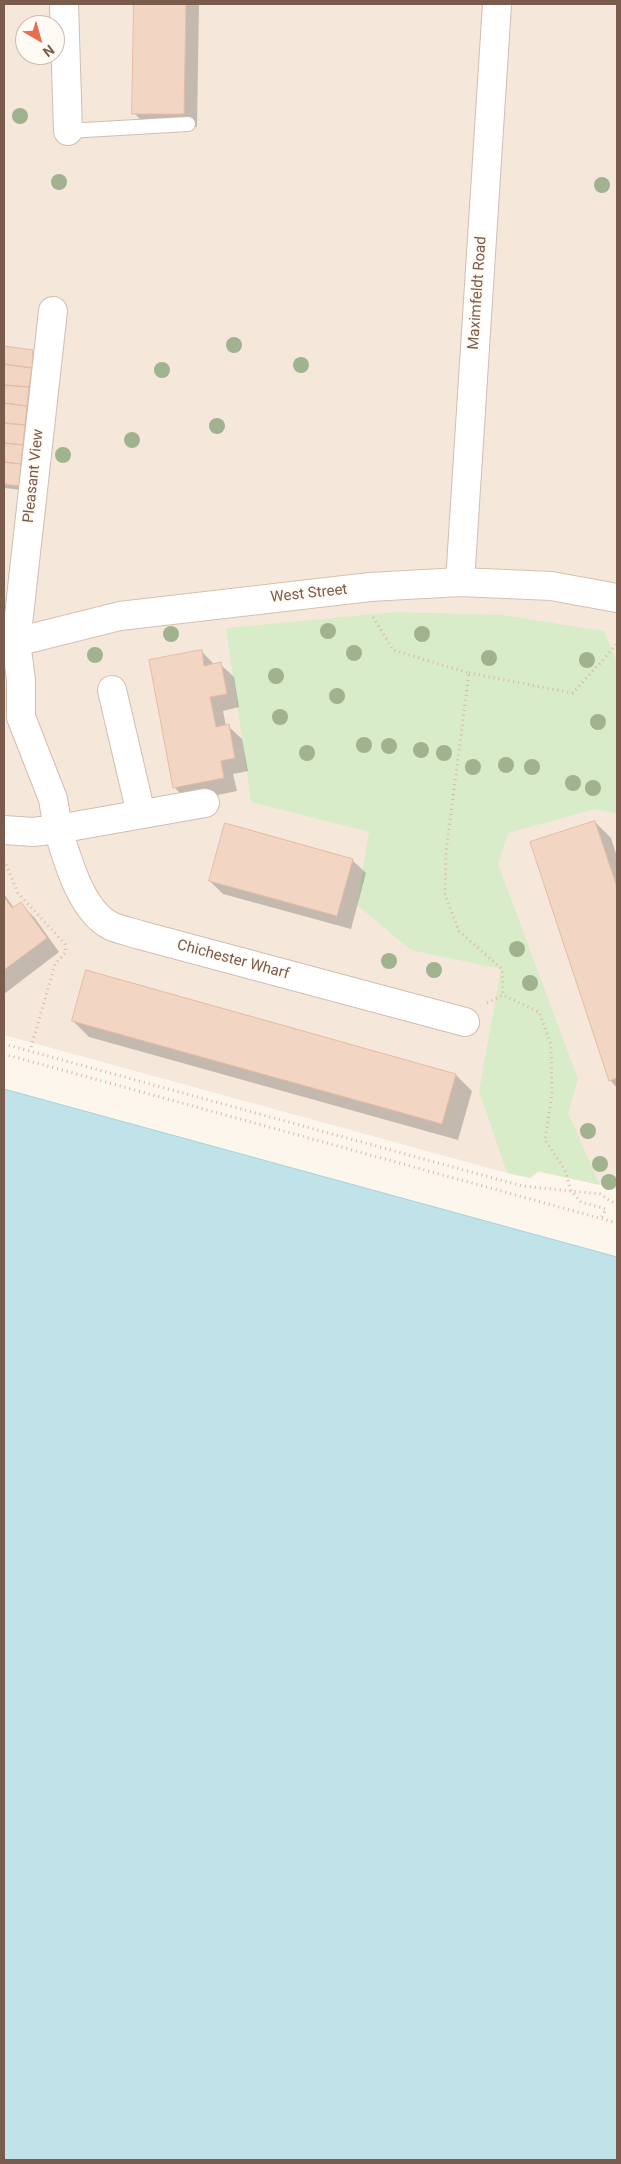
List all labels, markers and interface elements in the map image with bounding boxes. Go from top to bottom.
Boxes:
north arrow [15,15,65,65]
text: N [40,42,57,60]
street label: Maximfeldt Road [465,236,491,350]
street label: Pleasant View [20,428,48,524]
street label: West Street [270,581,348,607]
street label: Chichester Wharf [175,936,291,984]

